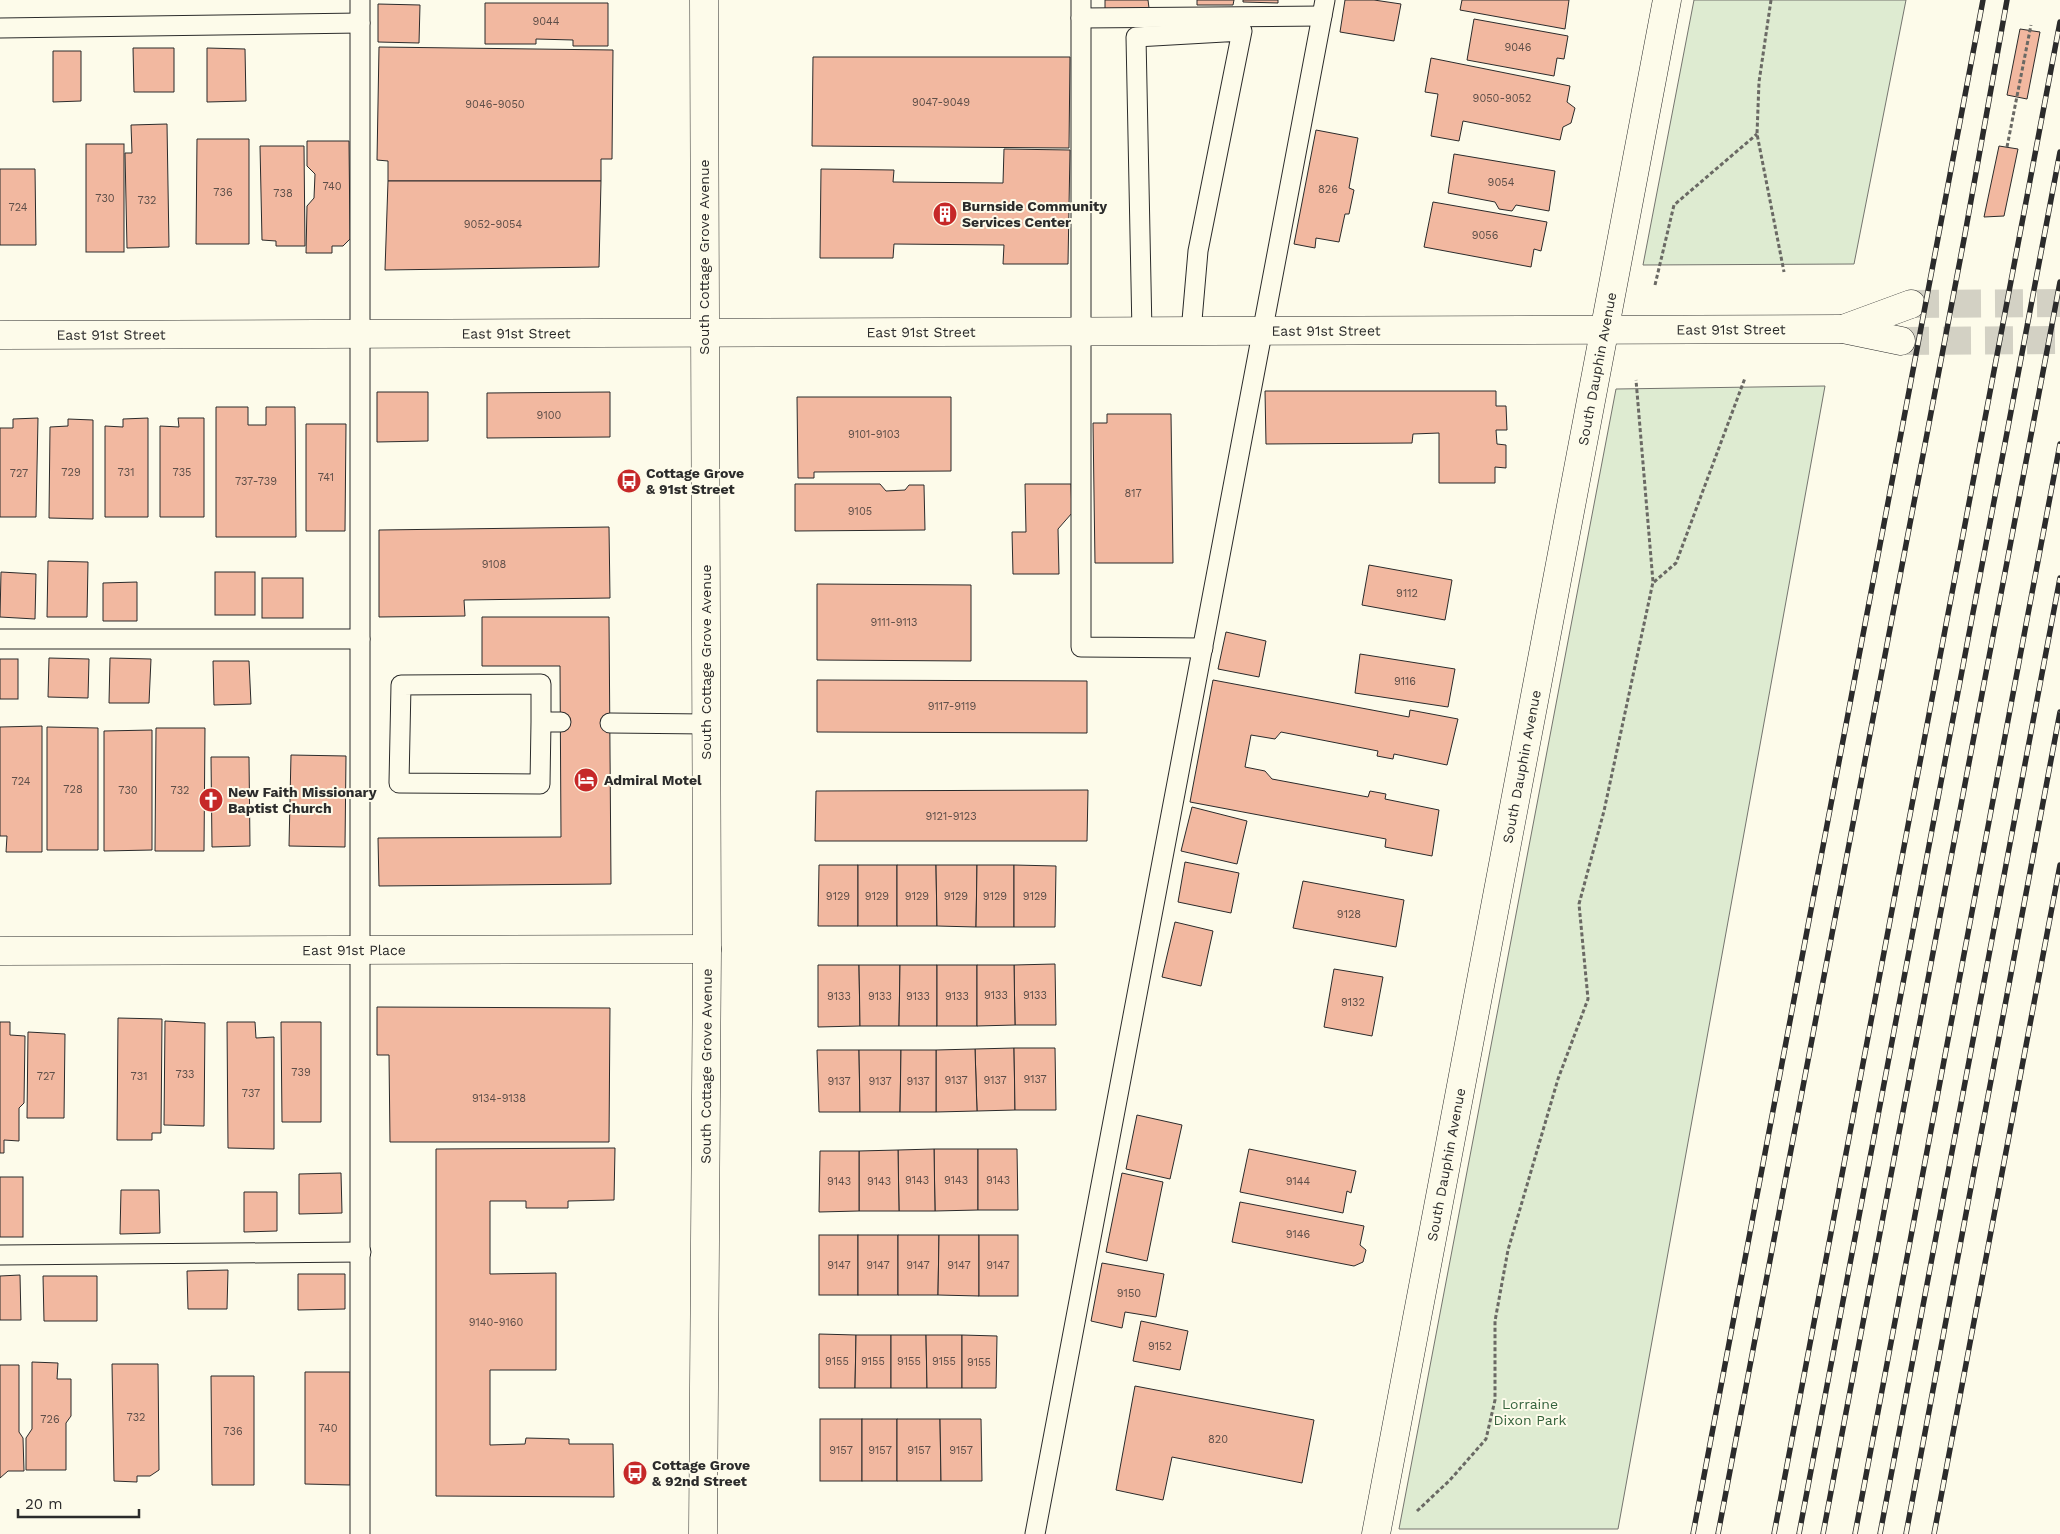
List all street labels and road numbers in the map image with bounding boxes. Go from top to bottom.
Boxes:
street label: South Cottage Grove Avenue [696,159,712,355]
street label: South Dauphin Avenue [1575,291,1619,447]
street label: East 91st Street [1676,321,1786,338]
street label: East 91st Street [1271,323,1381,339]
street label: East 91st Street [866,324,976,340]
street label: East 91st Street [461,325,571,341]
street label: East 91st Street [56,326,166,343]
street label: South Cottage Grove Avenue [698,564,714,760]
street label: South Dauphin Avenue [1499,689,1544,845]
street label: East 91st Place [302,942,406,958]
street label: South Cottage Grove Avenue [698,968,715,1164]
street label: South Dauphin Avenue [1424,1087,1468,1243]

